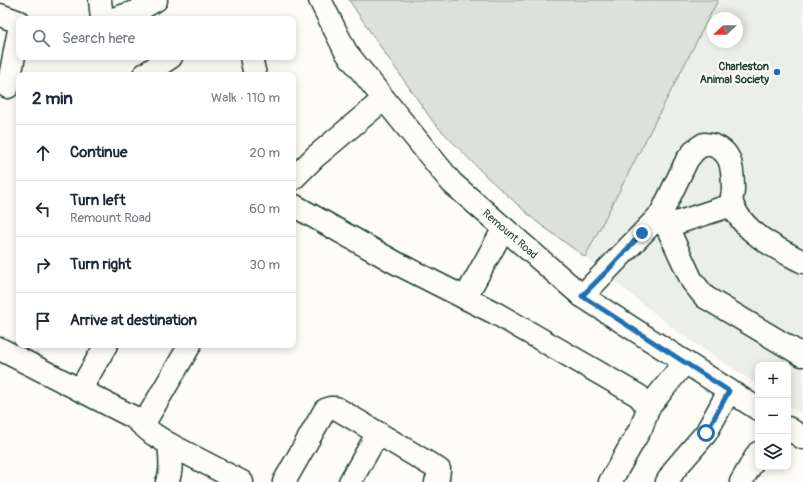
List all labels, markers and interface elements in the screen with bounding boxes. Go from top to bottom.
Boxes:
north arrow [707,12,743,48]
search box [16,16,296,60]
icon: search [30,27,52,49]
text: Search here [62,29,135,48]
place label: Charleston Animal Society [700,60,769,86]
marker: Charleston Animal Society [772,67,782,77]
text: 2 min [32,88,73,109]
text: Walk · 110 m [211,90,280,106]
icon: ahead [32,142,54,164]
text: Continue [70,143,128,162]
text: 20 m [249,145,280,161]
text: Turn left [70,191,126,210]
icon: left [32,198,54,220]
text: 60 m [249,201,280,217]
street label: Remount Road [480,206,541,261]
text: Remount Road [70,210,151,226]
route end [633,224,651,242]
icon: right [32,254,54,276]
text: Turn right [70,255,131,274]
text: 30 m [250,257,280,273]
icon: arrive [32,310,54,332]
text: Arrive at destination [70,311,197,330]
map controls [755,362,791,470]
button: + [755,362,791,398]
button: − [755,398,791,434]
route start [697,424,715,442]
button: layers [755,434,791,470]

